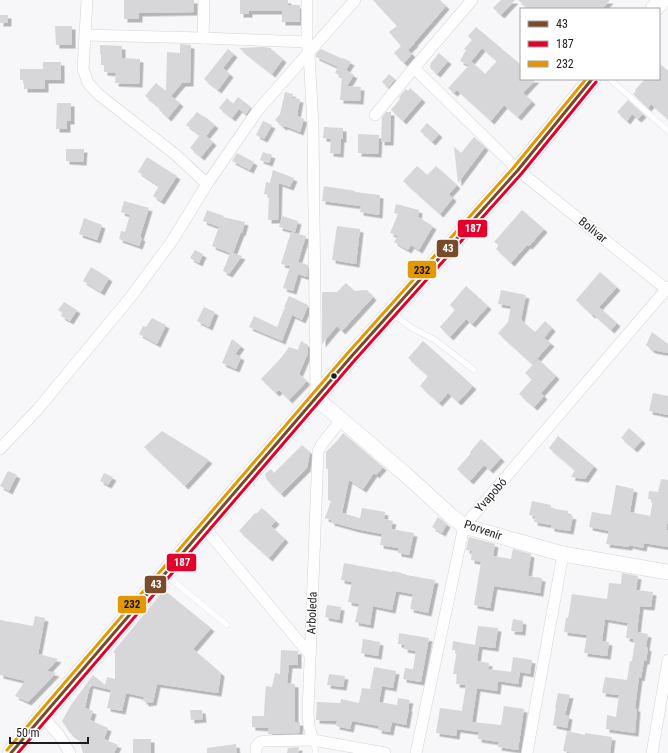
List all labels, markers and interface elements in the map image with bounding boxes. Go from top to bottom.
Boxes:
legend [520,8,660,80]
text: 43 [556,17,568,31]
text: 187 [556,37,574,51]
text: 232 [556,57,574,71]
street label: Bolivar [576,214,610,246]
line badge: 187 [457,219,488,238]
text: 187 [465,222,482,235]
line badge: 43 [436,239,459,258]
text: 43 [442,242,454,255]
line badge: 232 [407,260,437,279]
text: 232 [414,264,431,277]
unlabelled marker [329,371,339,381]
street label: Yvapobó [472,475,510,515]
street label: Porvenir [462,517,504,543]
line badge: 187 [166,553,197,572]
text: 187 [174,556,191,569]
line badge: 43 [144,575,167,594]
text: 43 [150,578,162,591]
street label: Arboleda [304,591,320,635]
line badge: 232 [117,595,147,614]
text: 232 [124,598,141,611]
scale bar [10,719,88,745]
text: 50 m [16,726,40,740]

